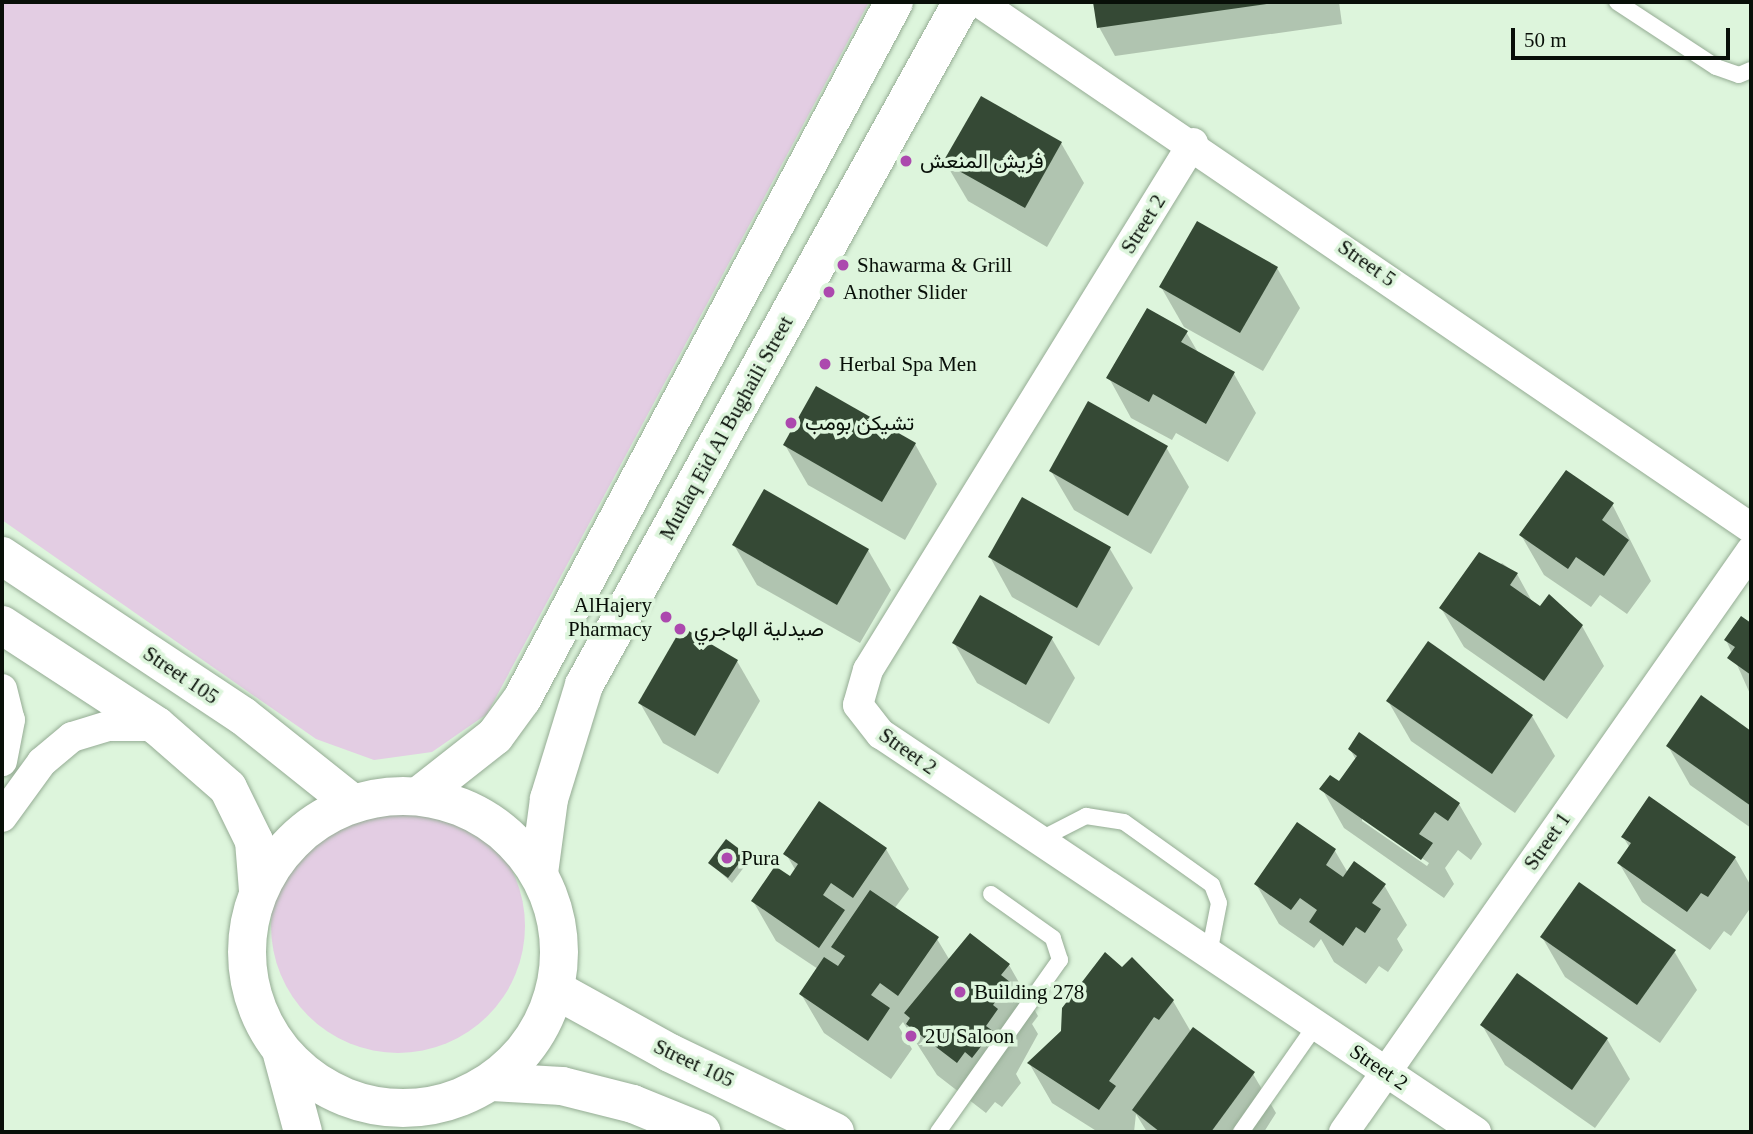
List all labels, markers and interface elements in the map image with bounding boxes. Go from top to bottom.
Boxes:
scale bar [1515,14,1734,58]
text: 50 m [1524,28,1567,52]
place label: فريش المنعش [920,148,1043,174]
marker: فريش المنعش [898,153,914,169]
street label: Street 2 [1115,190,1171,258]
street label: Street 5 [1333,234,1401,292]
place label: Shawarma & Grill [857,252,1012,278]
marker: Shawarma & Grill [835,257,851,273]
place label: Another Slider [843,279,967,305]
marker: Another Slider [821,284,837,300]
street label: Mutlaq Eid Al Bughaili Street [654,311,798,545]
place label: Herbal Spa Men [839,351,977,377]
marker: Herbal Spa Men [817,356,833,372]
place label: تشيكن بومب [805,410,914,436]
marker: تشيكن بومب [783,415,799,431]
place label: AlHajery Pharmacy [568,592,652,642]
marker: AlHajery Pharmacy [658,609,674,625]
place label: صيدلية الهاجري [694,616,824,642]
marker: صيدلية الهاجري [672,621,688,637]
street label: Street 105 [138,641,224,709]
street label: Street 2 [874,722,942,780]
street label: Street 1 [1518,807,1576,875]
place label: Pura [741,845,779,871]
marker: Pura [719,850,735,866]
place label: Building 278 [974,979,1084,1005]
marker: Building 278 [952,984,968,1000]
place label: 2U Saloon [925,1023,1014,1049]
marker: 2U Saloon [903,1028,919,1044]
street label: Street 105 [650,1033,738,1093]
street label: Street 2 [1345,1038,1413,1096]

